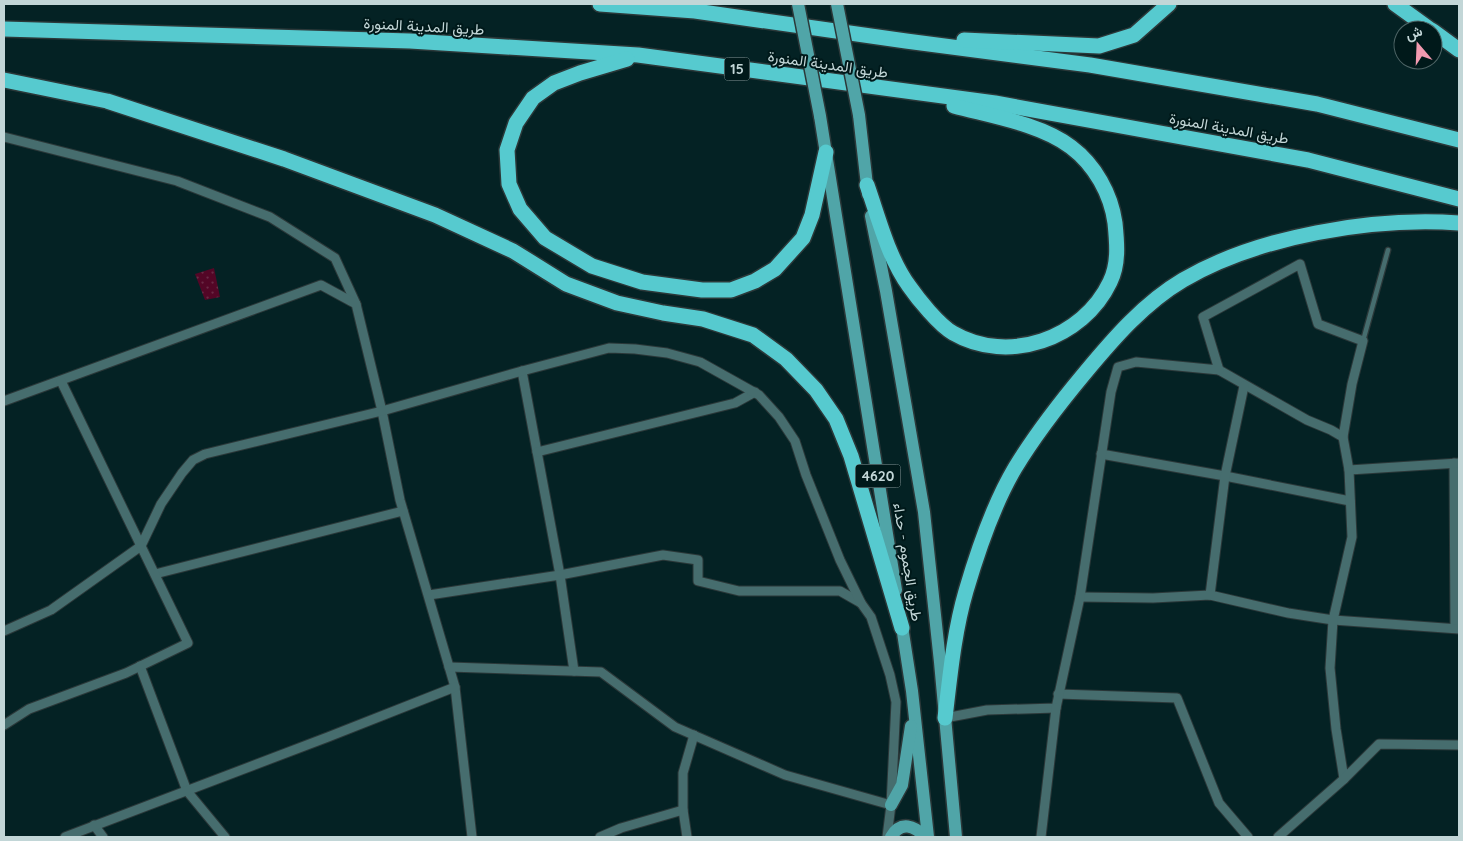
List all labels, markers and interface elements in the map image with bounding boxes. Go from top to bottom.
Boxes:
street label: طريق المدينة المنورة [363,13,485,40]
north arrow [1393,20,1443,70]
text: ش [1403,21,1425,44]
street label: طريق المدينة المنورة [767,46,889,83]
road number: 15 [724,58,750,80]
street label: طريق المدينة المنورة [1168,108,1290,149]
road number: 4620 [856,464,900,488]
street label: طريق الجموم - حداء [888,501,927,623]

